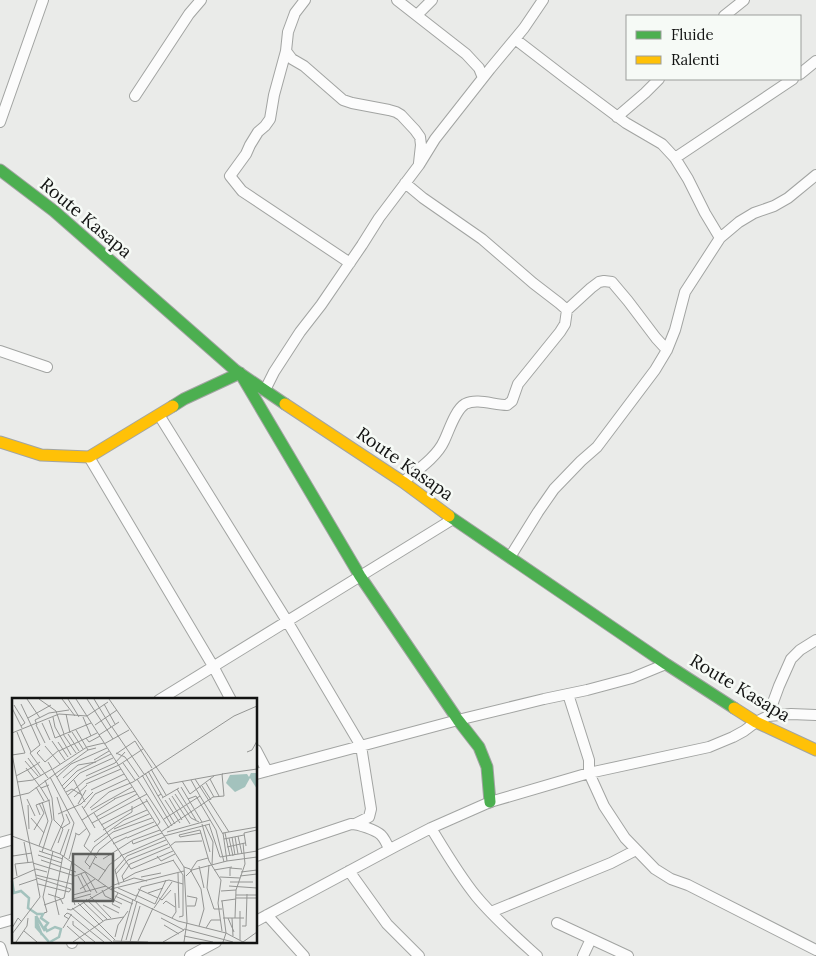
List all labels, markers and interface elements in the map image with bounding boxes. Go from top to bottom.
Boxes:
legend [626,15,801,80]
text: Fluide [671,25,714,44]
text: Ralenti [671,50,719,69]
street label: Route Kasapa [36,172,137,263]
street label: Route Kasapa [352,422,458,505]
street label: Route Kasapa [686,649,795,727]
inset map [12,698,258,944]

